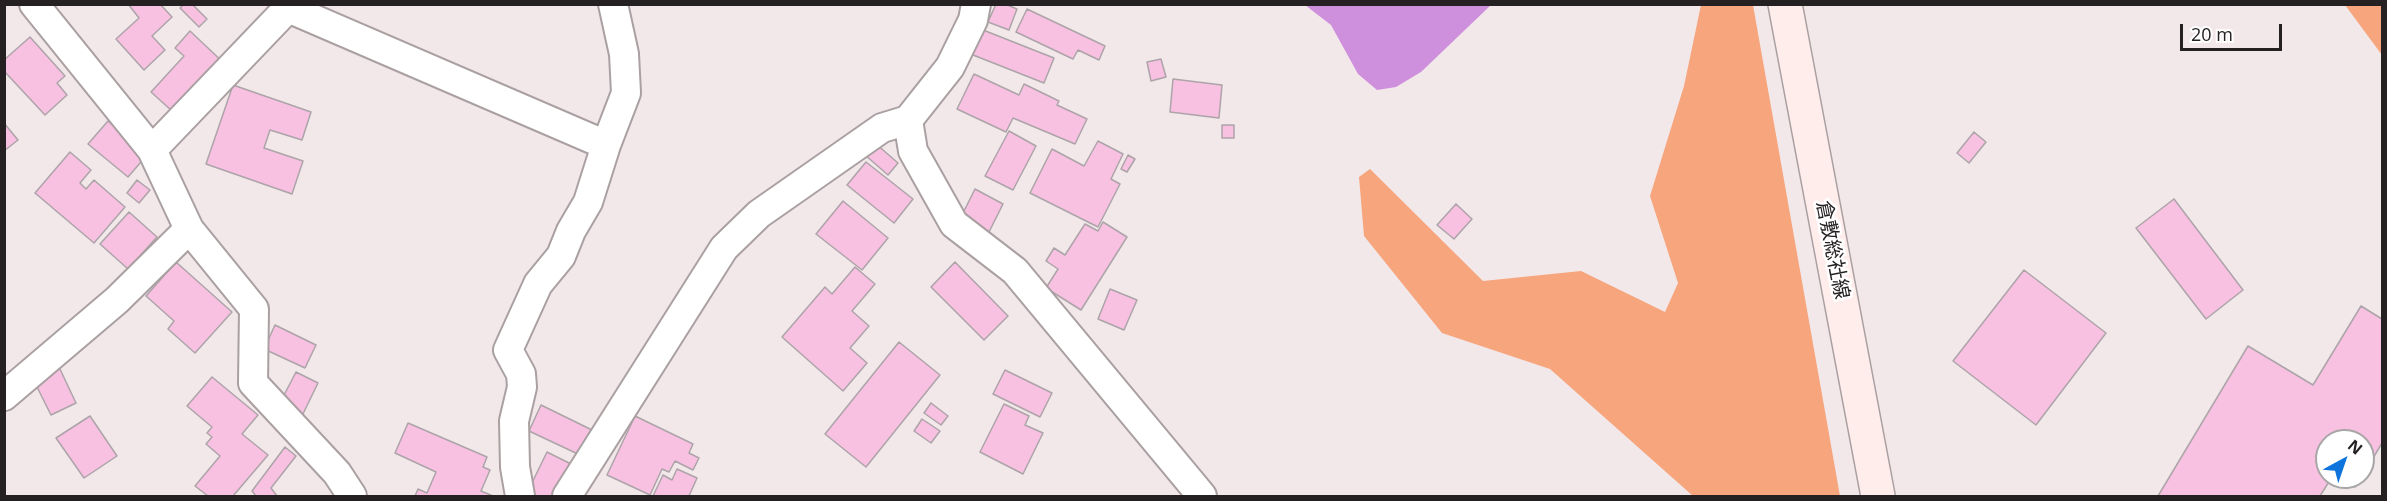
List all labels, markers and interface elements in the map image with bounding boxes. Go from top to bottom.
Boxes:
scale bar [2183,12,2285,50]
text: 20 m [2191,22,2233,46]
street label: 倉敷総社線 [1811,199,1853,301]
north arrow [2315,429,2375,489]
text: N [2343,434,2367,459]

